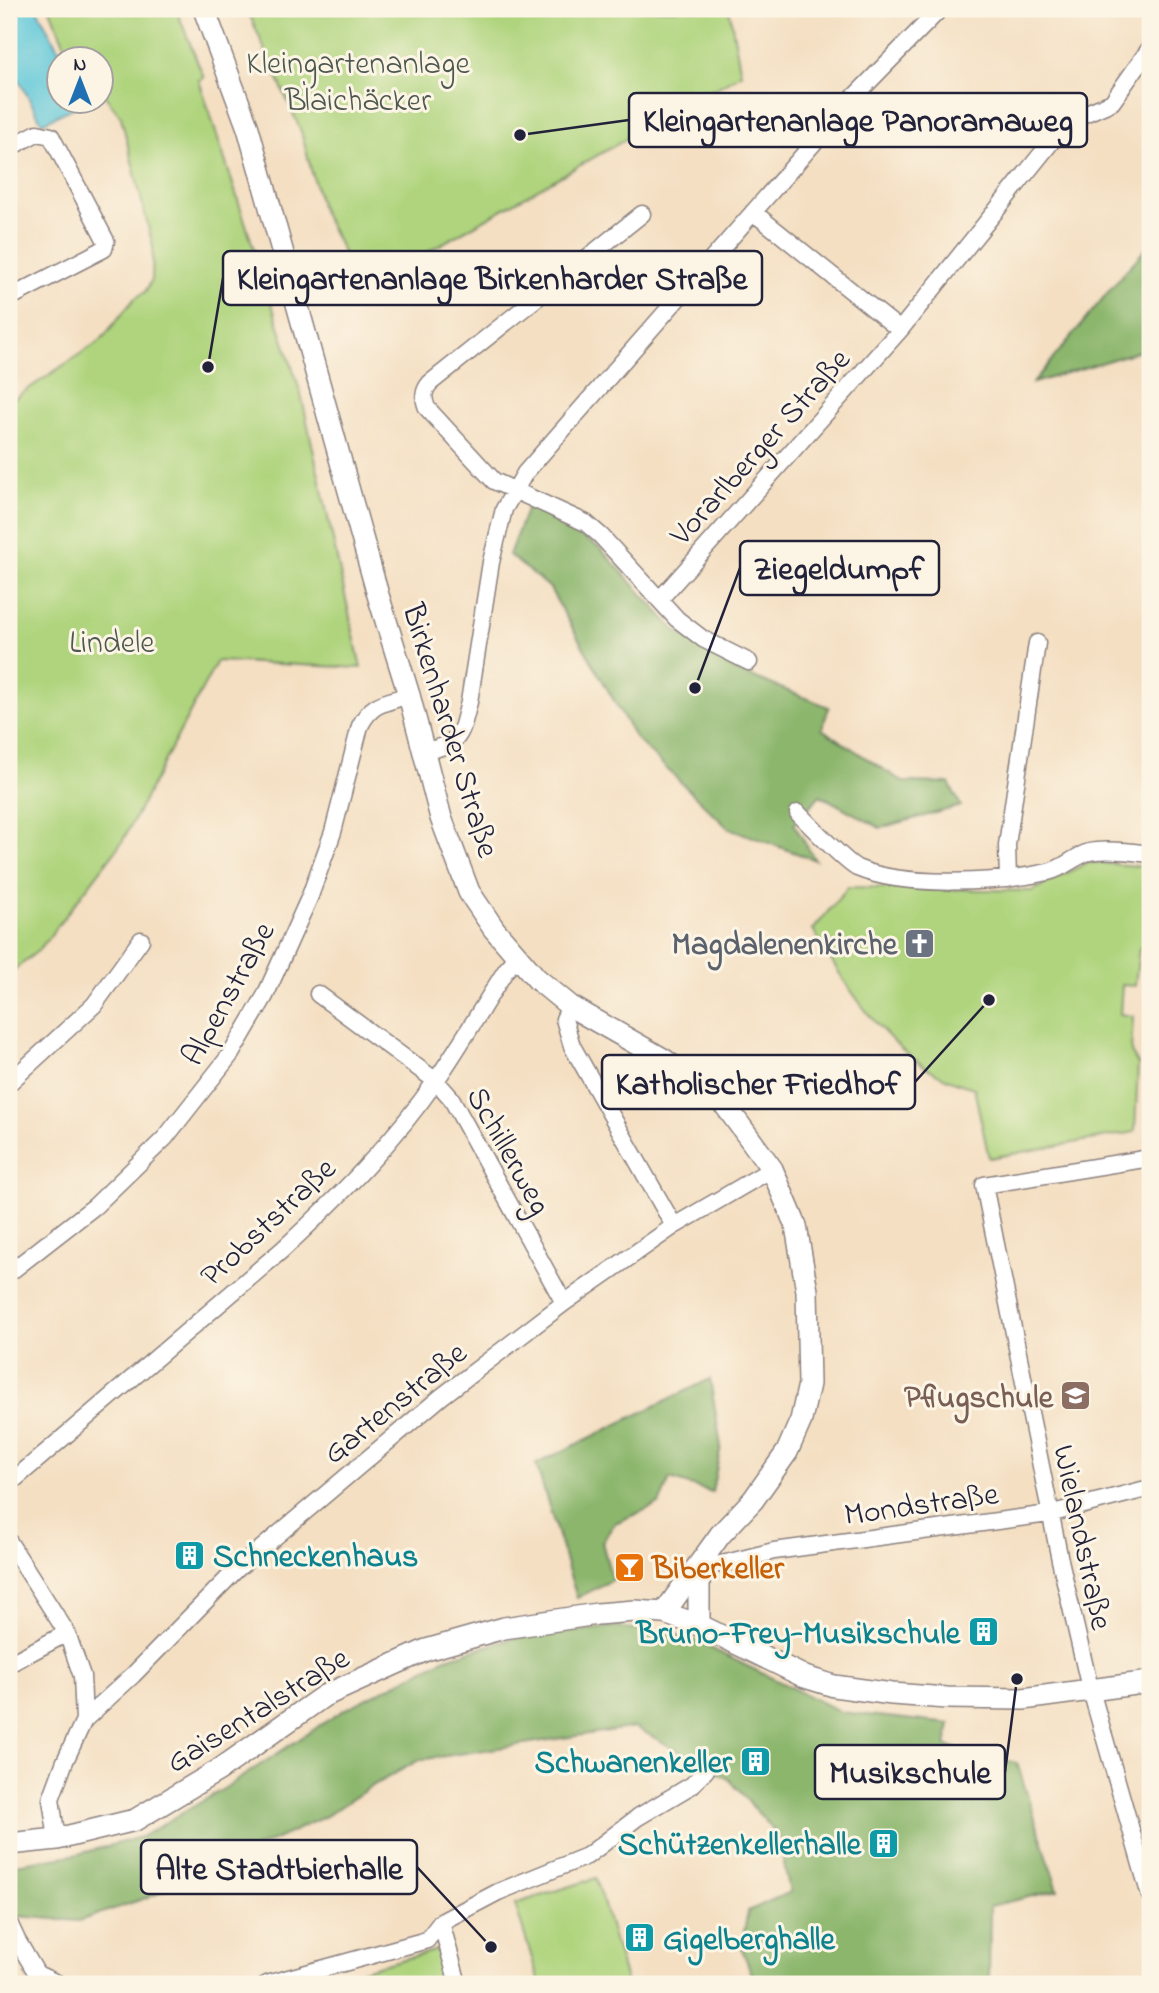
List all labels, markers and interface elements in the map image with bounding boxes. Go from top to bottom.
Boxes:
park label: Kleingartenanlage Blaichäcker [246,42,471,126]
north arrow [46,46,116,116]
text: N [74,52,87,79]
callout: Kleingartenanlage Panoramaweg [629,93,1087,147]
text: Kleingartenanlage Panoramaweg [643,99,1073,148]
callout: Kleingartenanlage Birkenharder Straße [223,251,762,305]
text: Kleingartenanlage Birkenharder Straße [237,257,749,306]
street label: Vorarlberger Straße [659,339,864,558]
callout: Ziegeldumpf [740,541,939,595]
text: Ziegeldumpf [754,547,925,596]
street label: Birkenharder Straße [387,597,510,865]
park label: Lindele [69,621,155,668]
street label: Alpenstraße [171,914,289,1075]
place label: Magdalenenkirche [672,923,899,971]
church icon: Magdalenenkirche [903,926,937,960]
callout: Katholischer Friedhof [602,1055,915,1109]
text: Katholischer Friedhof [615,1062,901,1110]
street label: Schillerweg [452,1079,562,1225]
street label: Probststraße [191,1147,349,1299]
street label: Gartenstraße [314,1331,479,1478]
place label: Pflugschule [904,1376,1055,1424]
school or university icon: Pflugschule [1059,1379,1093,1413]
street label: Wielandstraße [1038,1441,1123,1635]
street label: Mondstraße [841,1472,1002,1541]
place label: Schneckenhaus [213,1535,418,1582]
building icon: Schneckenhaus [173,1538,207,1572]
place label: Biberkeller [650,1547,785,1594]
bar icon: Biberkeller [612,1550,646,1584]
place label: Bruno-Frey-Musikschule [634,1612,962,1660]
building icon: Bruno-Frey-Musikschule [966,1615,1000,1649]
street label: Gaisentalstraße [158,1637,360,1787]
place label: Schwanenkeller [535,1741,733,1788]
building icon: Schwanenkeller [738,1744,772,1778]
callout: Musikschule [815,1745,1005,1799]
text: Musikschule [829,1751,992,1799]
place label: Schützenkellerhalle [618,1823,863,1870]
building icon: Schützenkellerhalle [867,1826,901,1860]
callout: Alte Stadtbierhalle [141,1840,417,1894]
text: Alte Stadtbierhalle [155,1847,404,1895]
place label: Gigelberghalle [663,1918,836,1966]
building icon: Gigelberghalle [623,1921,657,1955]

